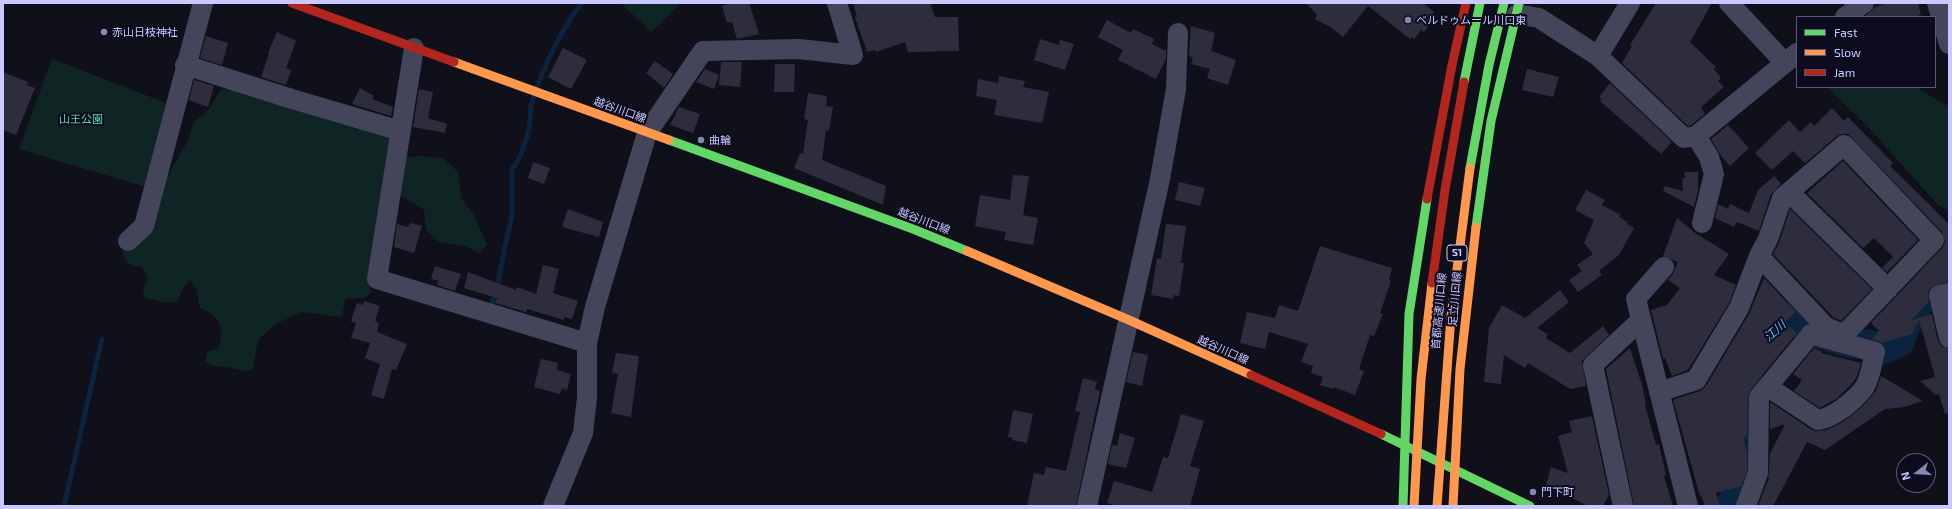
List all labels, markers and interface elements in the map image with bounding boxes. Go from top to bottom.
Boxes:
place label: ベルドゥムール川口東 [1416,13,1526,27]
marker: ベルドゥムール川口東 [1403,15,1413,25]
legend [1796,16,1936,88]
place label: 赤山日枝神社 [112,25,178,39]
text: Fast [1834,25,1857,39]
marker: 赤山日枝神社 [99,27,109,37]
text: Slow [1834,45,1861,59]
text: Jam [1834,65,1855,79]
street label: 越谷川口線 [592,94,648,126]
park label: 山王公園 [59,112,103,126]
place label: 曲輪 [709,133,731,147]
marker: 曲輪 [696,135,706,145]
street label: 越谷川口線 [896,205,952,237]
road number: S1 [1447,245,1467,261]
street label: 足立川口線 [1446,271,1464,327]
street label: 首都高速川口線 [1429,272,1449,350]
water label: 江川 [1761,318,1789,344]
street label: 越谷川口線 [1195,333,1251,367]
north arrow [1896,453,1936,493]
text: N [1898,471,1912,482]
place label: 門下町 [1541,485,1574,499]
marker: 門下町 [1528,487,1538,497]

